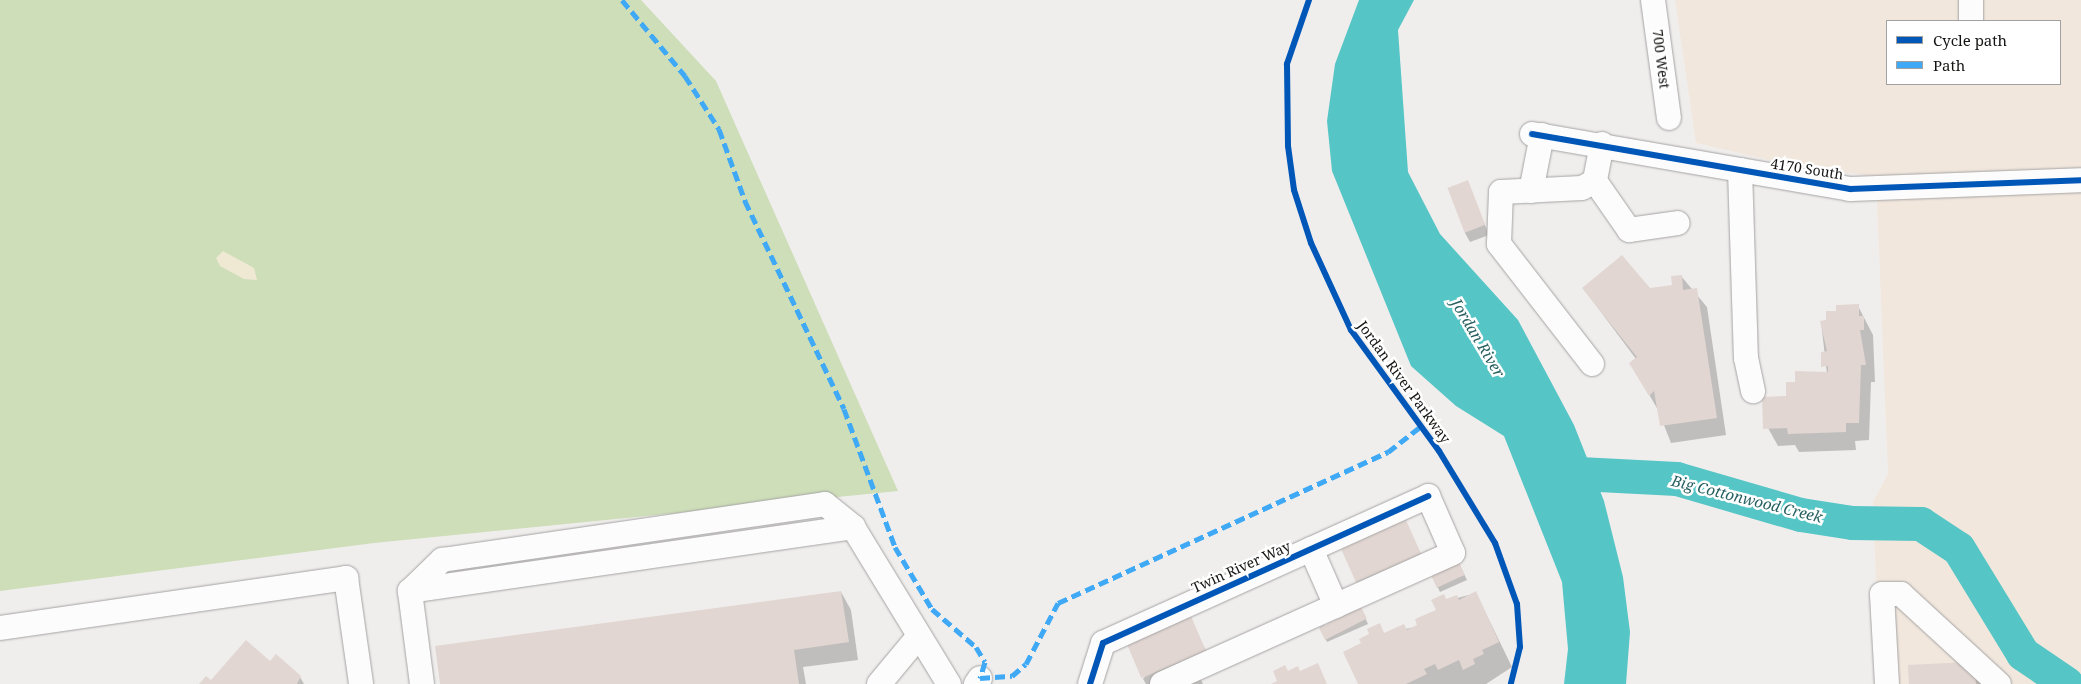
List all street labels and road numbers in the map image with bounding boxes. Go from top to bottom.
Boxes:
street label: 700 West [1649,28,1673,90]
street label: 4170 South [1769,155,1845,183]
street label: Jordan River Parkway [1354,318,1454,446]
street label: Twin River Way [1189,538,1293,596]

